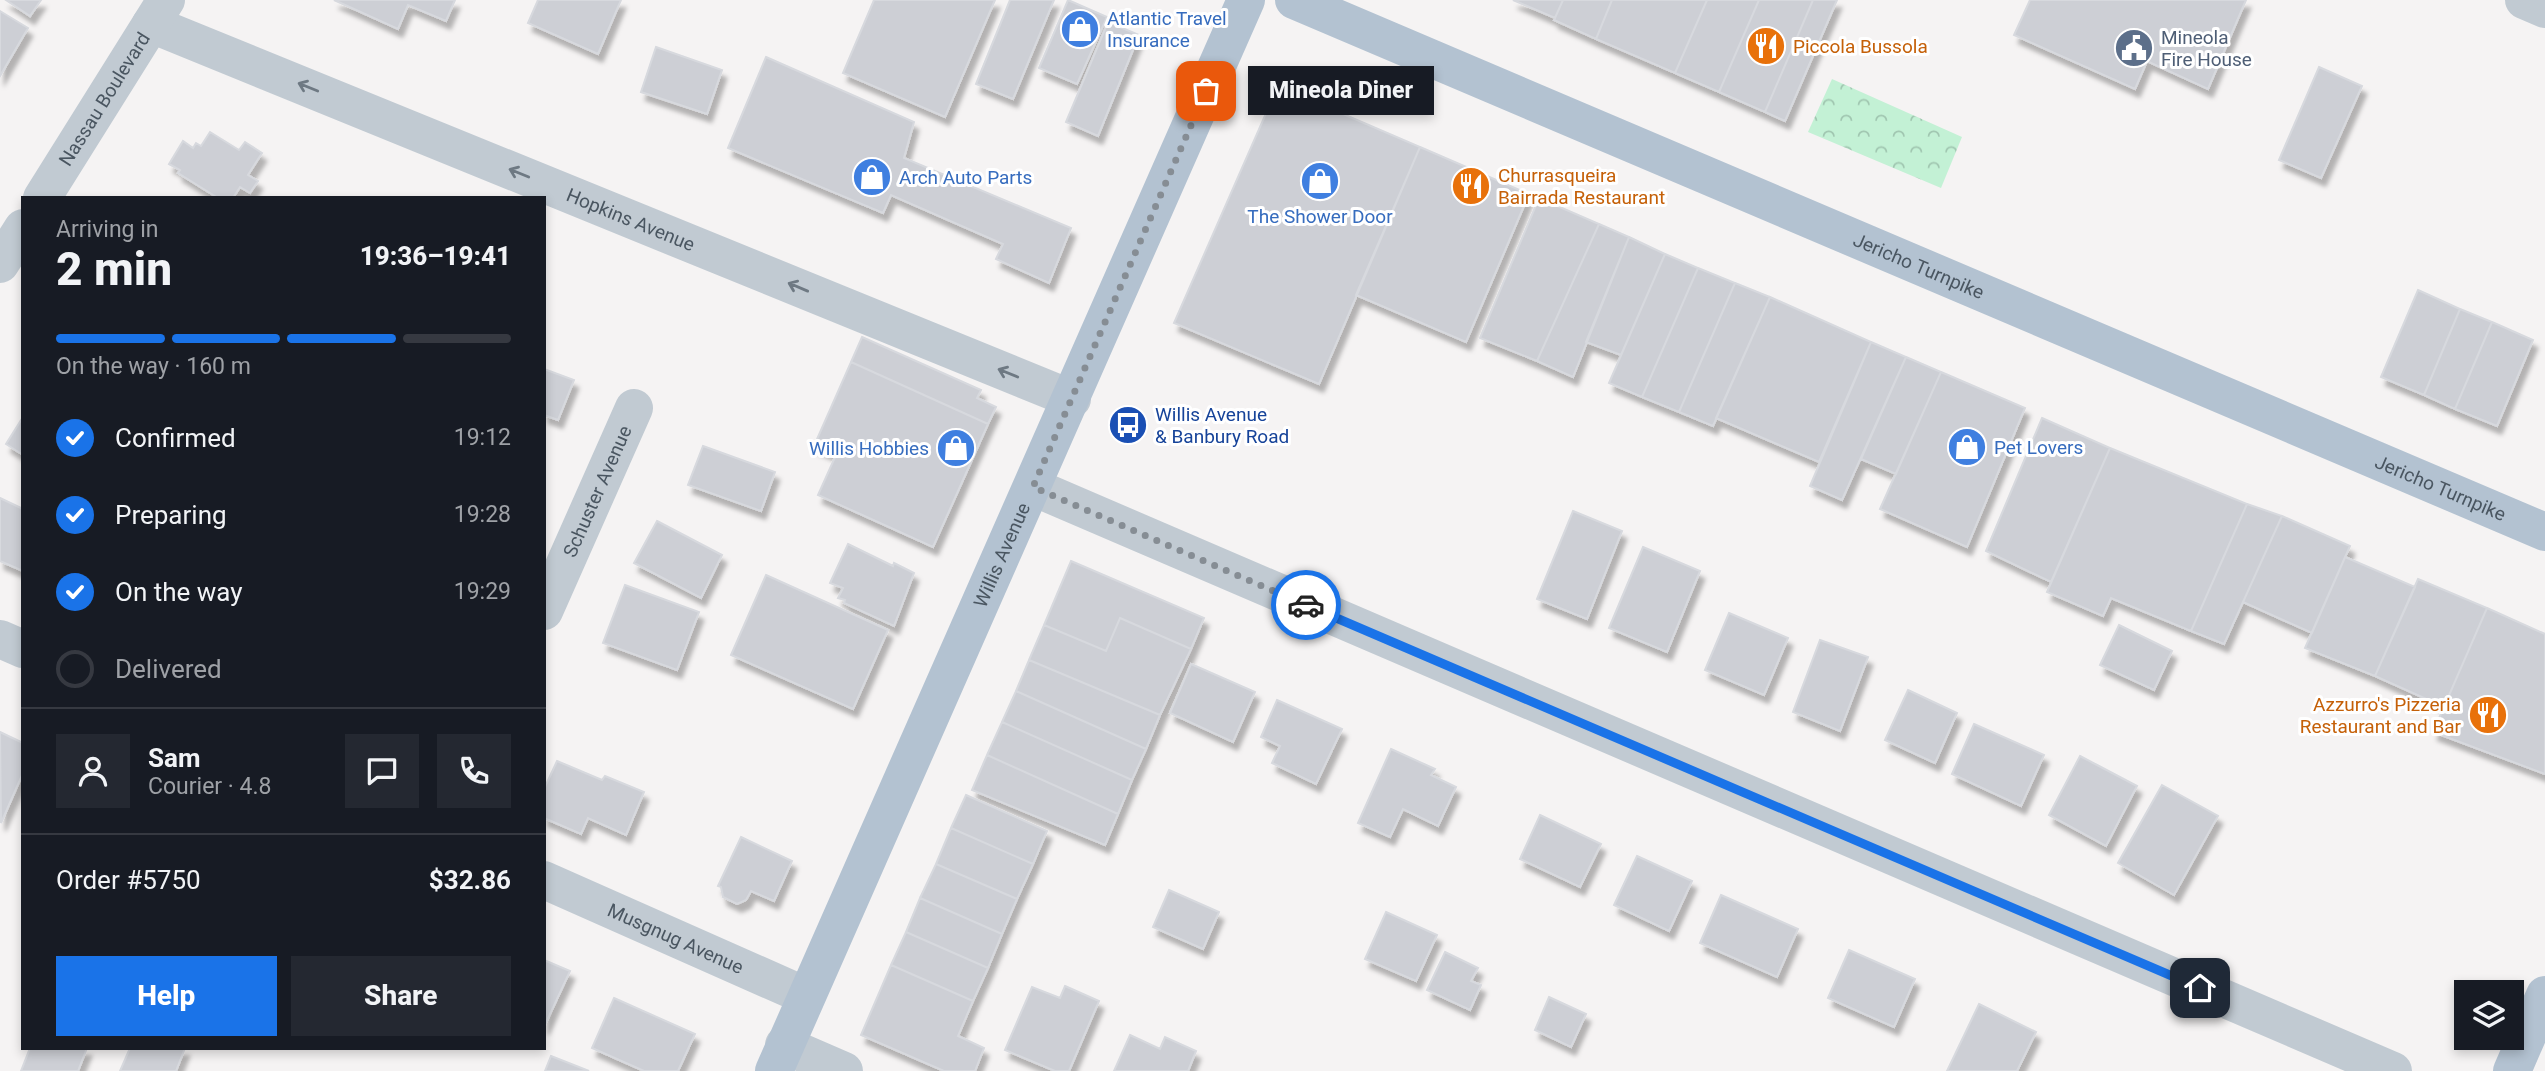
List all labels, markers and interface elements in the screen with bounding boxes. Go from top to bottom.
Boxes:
place label: Atlantic Travel Insurance [1107,7,1227,52]
shop icon: Atlantic Travel Insurance [1059,8,1101,50]
restaurant icon: Piccola Bussola [1745,25,1787,67]
place label: Mineola Fire House [2161,26,2252,71]
public building icon: Mineola Fire House [2113,27,2155,69]
street label: Nassau Boulevard [54,28,155,170]
place label: Piccola Bussola [1793,35,1928,58]
pin [1176,61,1236,121]
callout: Mineola Diner [1248,66,1434,116]
icon: bag [1187,72,1225,110]
text: Mineola Diner [1269,77,1413,104]
one-way arrow [298,80,320,93]
shop icon: Arch Auto Parts [851,156,893,198]
shop icon: The Shower Door [1299,160,1341,202]
place label: Churrasqueira Bairrada Restaurant [1498,164,1665,209]
restaurant icon: Churrasqueira Bairrada Restaurant [1450,165,1492,207]
one-way arrow [509,166,531,179]
place label: Arch Auto Parts [899,166,1032,189]
street label: Hopkins Avenue [563,183,698,256]
place label: The Shower Door [1247,205,1393,228]
text: Arriving in [56,216,159,243]
street label: Jericho Turnpike [1850,228,1988,304]
text: 19:36–19:41 [360,241,511,271]
text: 2 min [56,242,172,296]
one-way arrow [788,280,809,293]
text: On the way · 160 m [56,353,251,380]
one-way arrow [998,366,1020,379]
place label: Willis Avenue & Banbury Road [1155,403,1289,448]
bus stop icon: Willis Avenue & Banbury Road [1107,404,1149,446]
icon: check [56,419,94,457]
street label: Schuster Avenue [558,422,637,561]
text: Confirmed [115,423,236,453]
text: 19:12 [454,424,511,451]
shop icon: Pet Lovers [1946,426,1988,468]
shop icon: Willis Hobbies [935,427,977,469]
place label: Pet Lovers [1994,436,2083,459]
place label: Willis Hobbies [809,437,929,460]
street label: Jericho Turnpike [2372,450,2509,526]
icon: check [56,496,94,534]
street label: Willis Avenue [969,499,1035,611]
text: Preparing [115,500,227,530]
text: 19:28 [454,501,511,528]
courier [1271,570,1341,640]
icon: check [56,573,94,611]
text: On the way [115,577,243,607]
text: 19:29 [454,578,511,605]
icon: car [1287,586,1325,624]
text: Delivered [115,654,222,684]
place label: Azzurro's Pizzeria Restaurant and Bar [2300,693,2462,738]
restaurant icon: Azzurro's Pizzeria Restaurant and Bar [2467,694,2509,736]
button: person [56,734,130,808]
button: chat [345,734,419,808]
button: phone [437,734,511,808]
text: Sam [148,743,200,773]
text: Courier · 4.8 [148,773,271,800]
text: Order #5750 [56,865,201,895]
text: $32.86 [429,865,511,895]
street label: Musgnug Avenue [604,899,747,979]
button: Help [56,956,277,1036]
button: Share [291,956,511,1036]
pin [2170,958,2230,1018]
icon: home [2181,969,2219,1007]
map controls [2454,980,2524,1050]
button: layers [2454,980,2524,1050]

